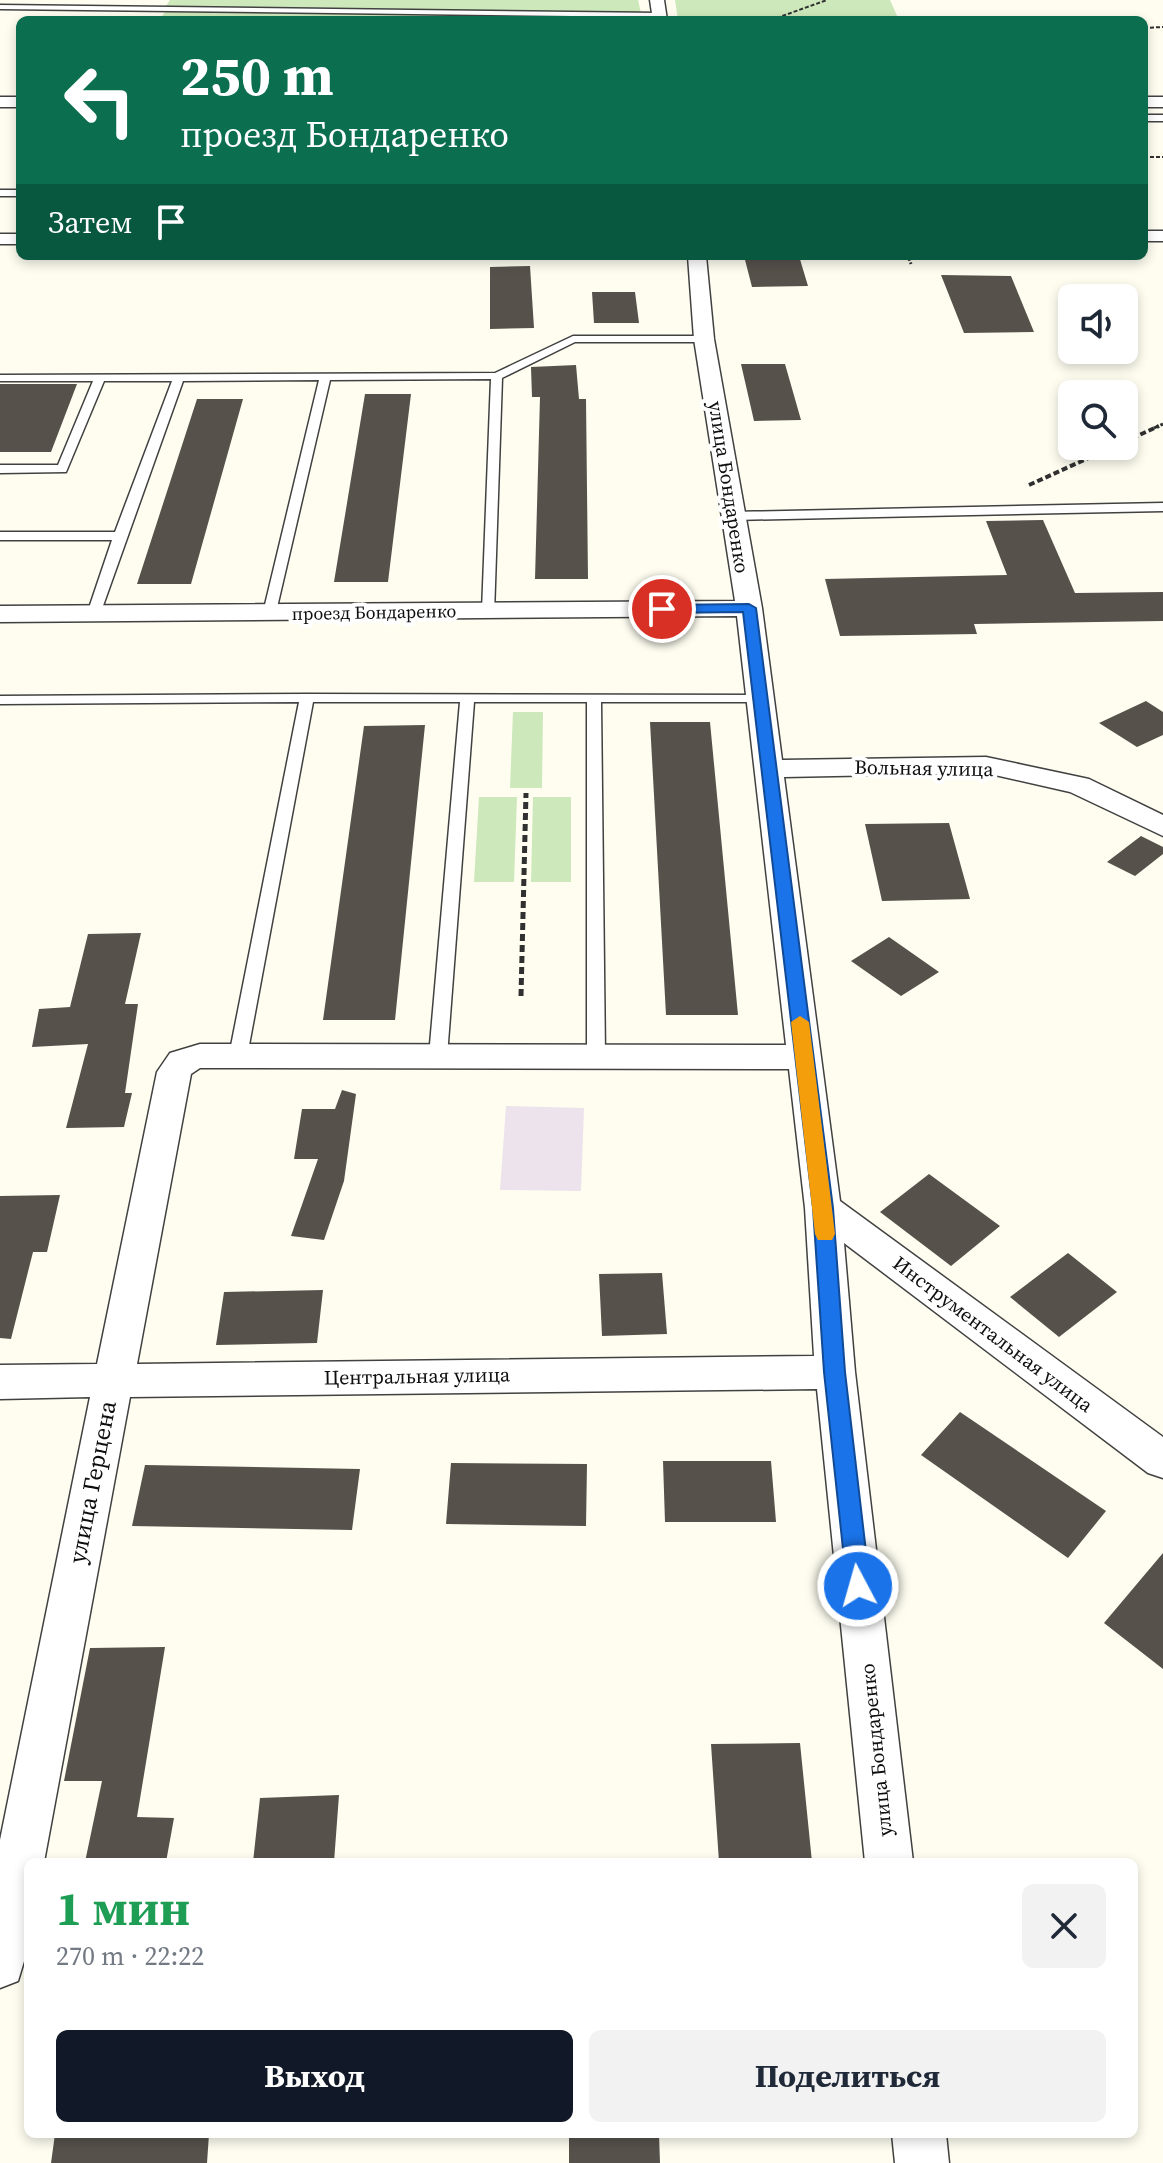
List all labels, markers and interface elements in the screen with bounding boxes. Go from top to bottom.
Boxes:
text: 250 m [180,37,334,114]
icon: left [48,48,152,152]
text: проезд Бондаренко [180,110,509,159]
icon: arrive [149,200,193,244]
text: Затем [48,202,133,243]
map controls [1058,284,1138,460]
button: sound [1058,284,1138,364]
button: search [1058,380,1138,460]
street label: улица Бондаренко [702,399,756,575]
pin [628,575,696,643]
icon: arrive [640,587,684,631]
street label: проезд Бондаренко [292,598,457,626]
street label: Вольная улица [854,753,995,783]
street label: Инструментальная улица [887,1249,1100,1419]
street label: Центральная улица [324,1360,511,1392]
street label: улица Герцена [60,1397,124,1566]
position arrow [816,1544,900,1628]
street label: улица Бондаренко [853,1662,899,1838]
text: 1 мин [56,1875,190,1941]
button: close [1022,1884,1106,1968]
text: 270 m · 22:22 [56,1938,204,1974]
button: Выход [56,2030,573,2122]
button: Поделиться [589,2030,1106,2122]

